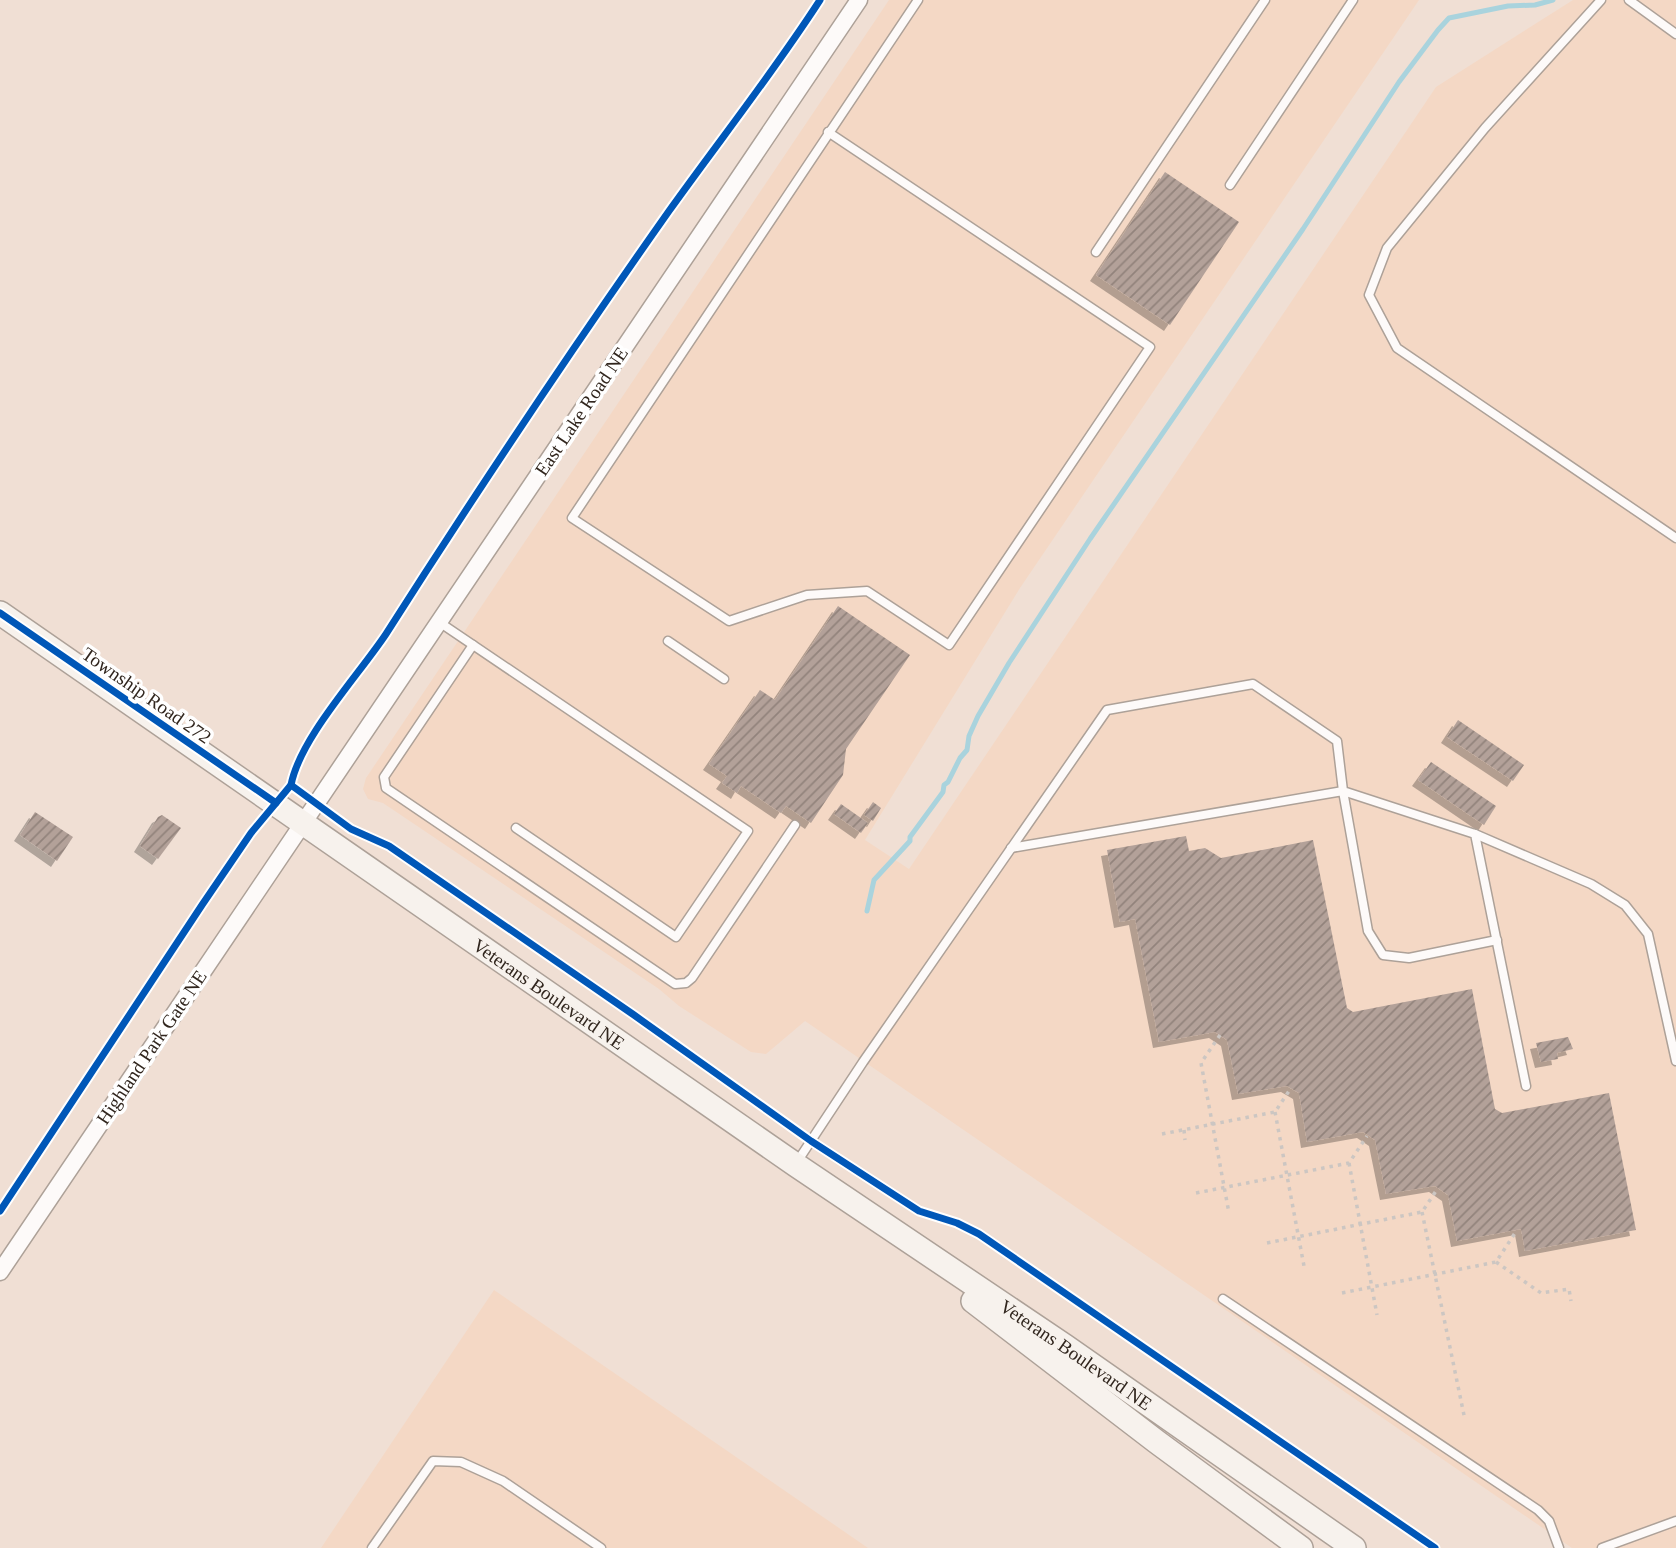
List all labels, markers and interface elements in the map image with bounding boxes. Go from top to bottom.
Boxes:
street label: East Lake Road NE [531,343,632,479]
street label: Township Road 272 [78,643,215,748]
street label: Veterans Boulevard NE [469,934,628,1054]
street label: Highland Park Gate NE [92,966,211,1128]
street label: Veterans Boulevard NE [996,1295,1156,1415]

